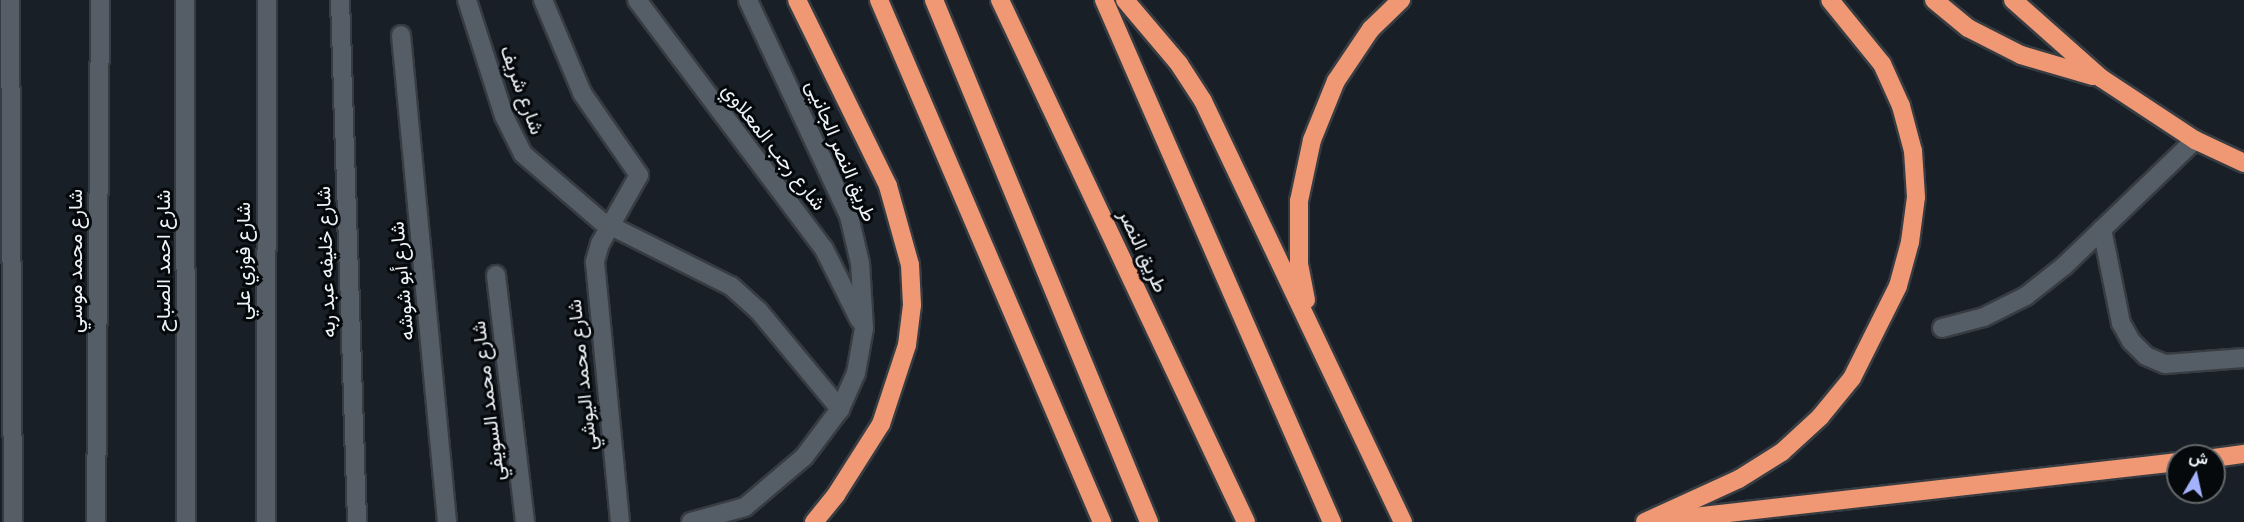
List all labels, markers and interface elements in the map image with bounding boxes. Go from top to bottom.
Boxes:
street label: شارع شريف [495,42,549,138]
street label: طريق النصر الجانيى [800,77,882,225]
street label: شارع رجب المعلاوي [717,79,831,215]
street label: شارع خليفه عبد ربه [311,186,341,338]
street label: شارع محمد موسي [63,189,87,333]
street label: شارع احمد الصباح [151,190,175,332]
street label: شارع فوزي علي [231,202,255,320]
street label: طريق النصر [1113,206,1173,296]
street label: شارع أبو شوشه [385,220,419,342]
street label: شارع محمد اليوشي [562,298,602,452]
street label: شارع محمد السويفي [466,320,510,482]
north arrow [2166,444,2226,504]
text: ش [2188,447,2210,469]

